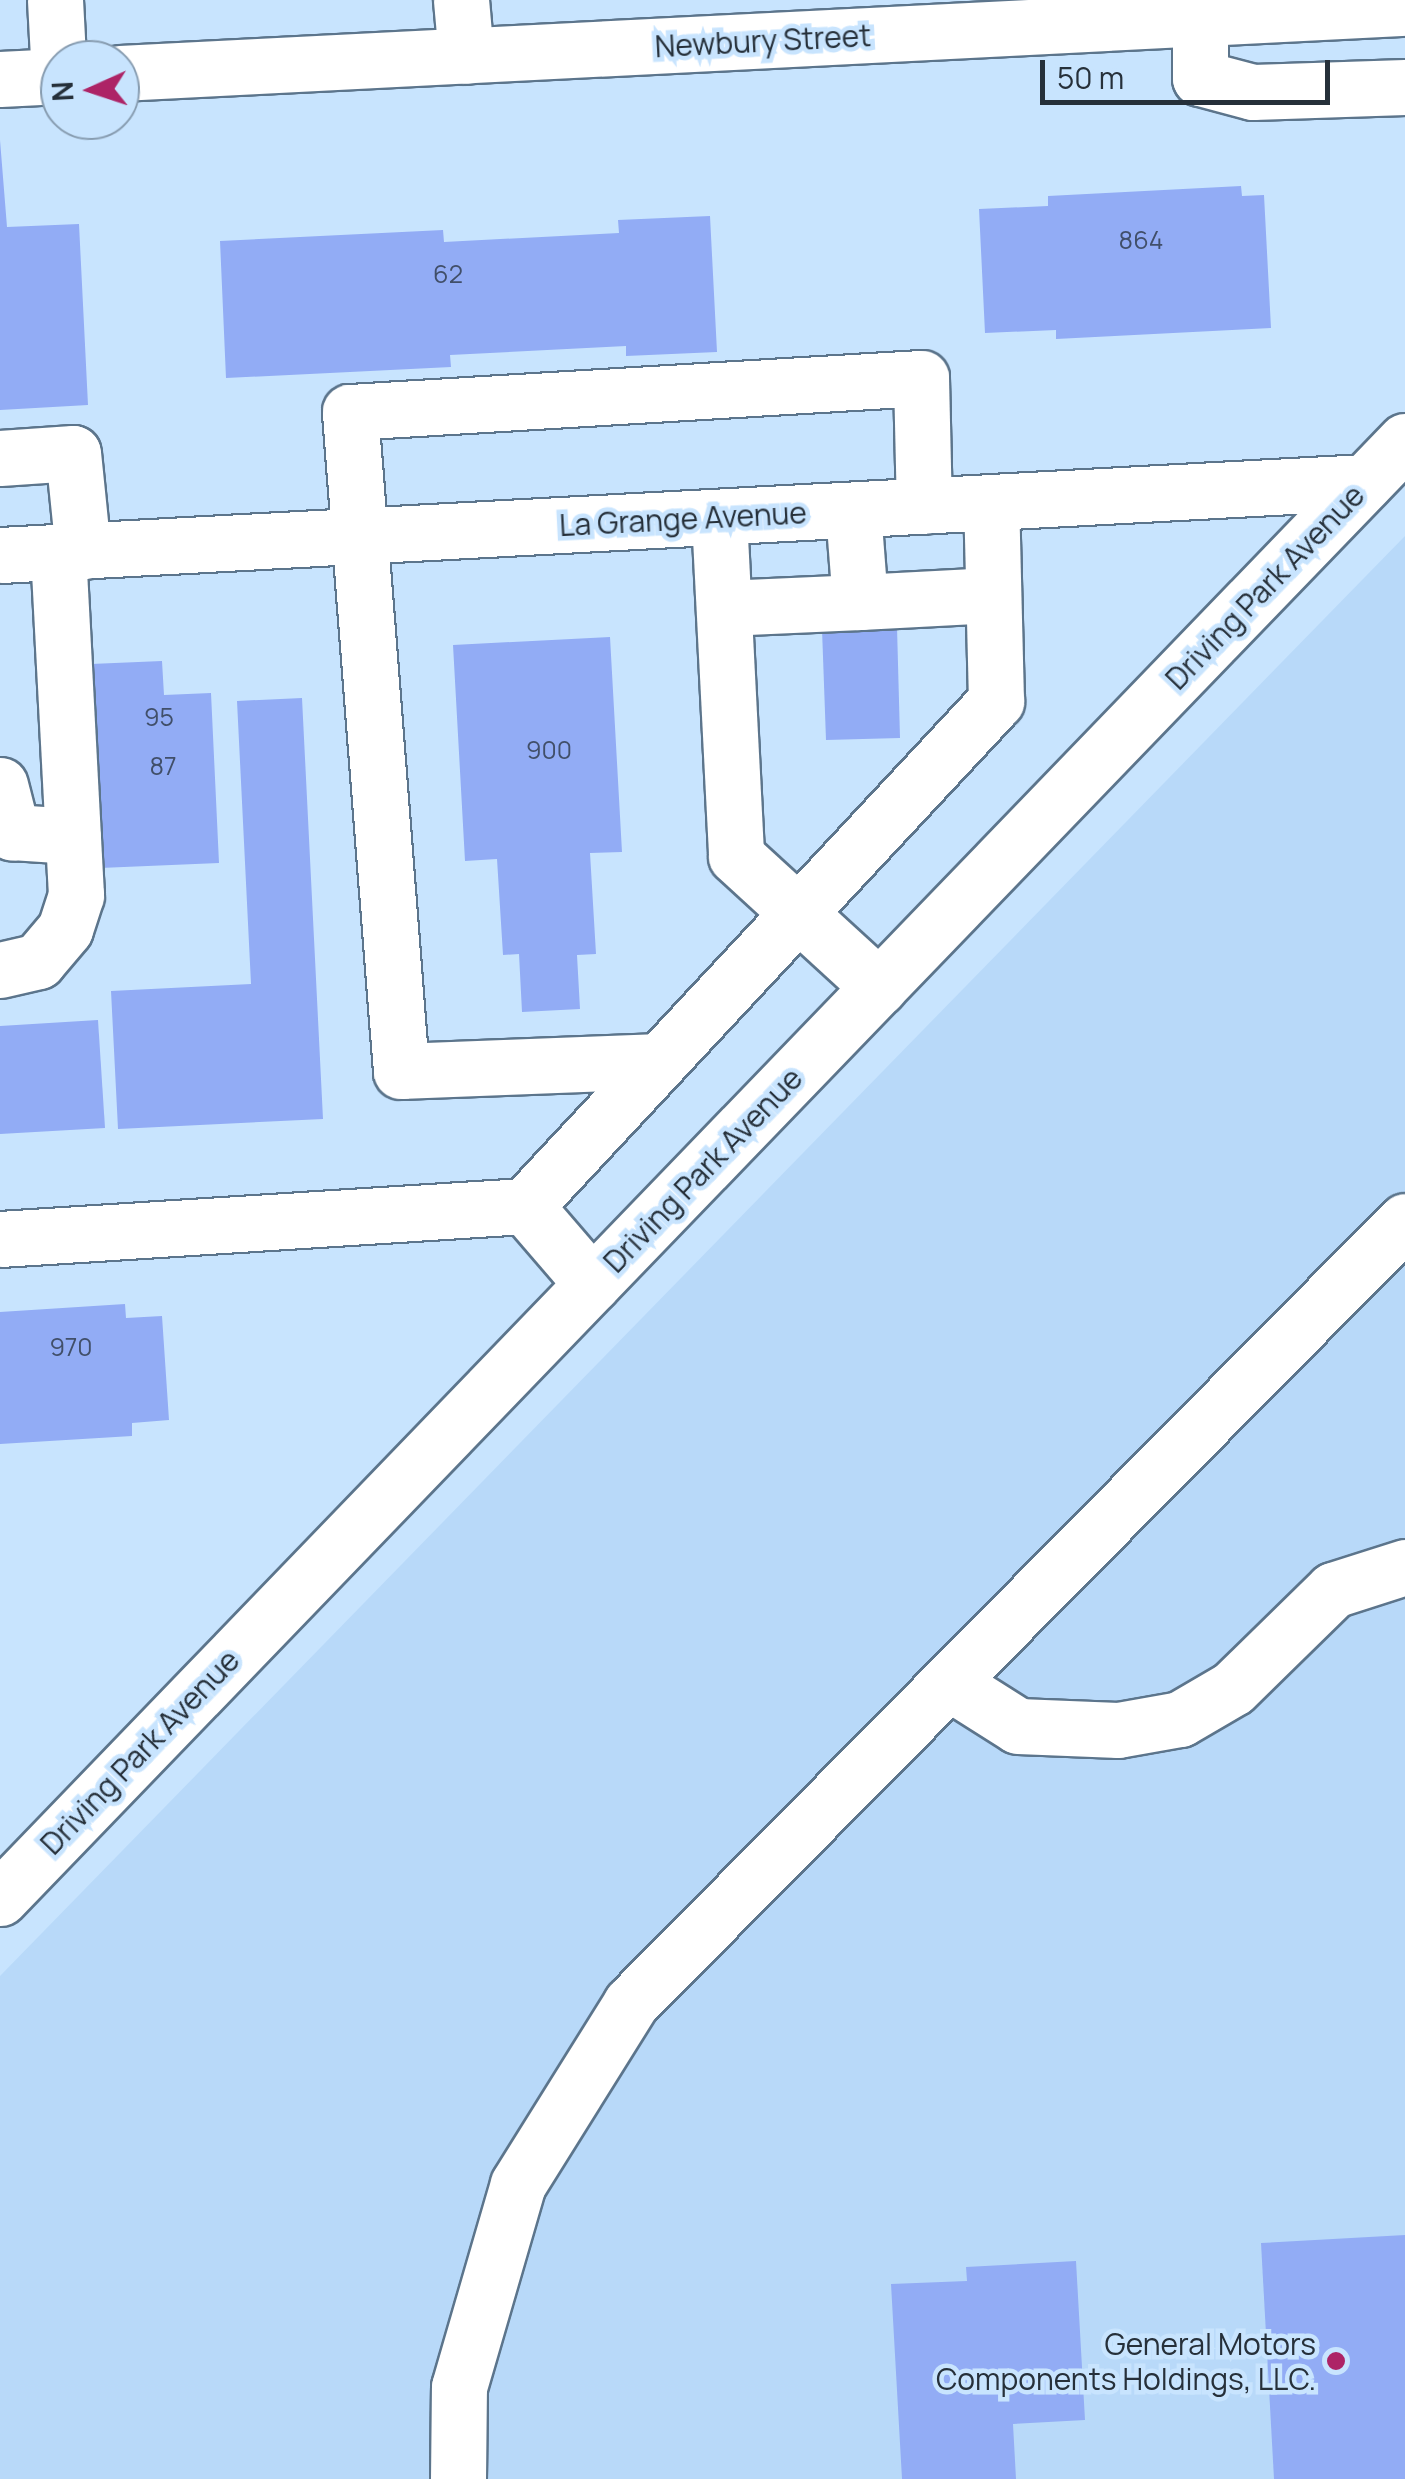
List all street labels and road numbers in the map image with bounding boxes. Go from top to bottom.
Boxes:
street label: Newbury Street [654,17,872,65]
street label: Driving Park Avenue [1158,477,1372,697]
street label: La Grange Avenue [558,495,808,543]
street label: Driving Park Avenue [596,1060,810,1280]
street label: Driving Park Avenue [33,1642,247,1862]

